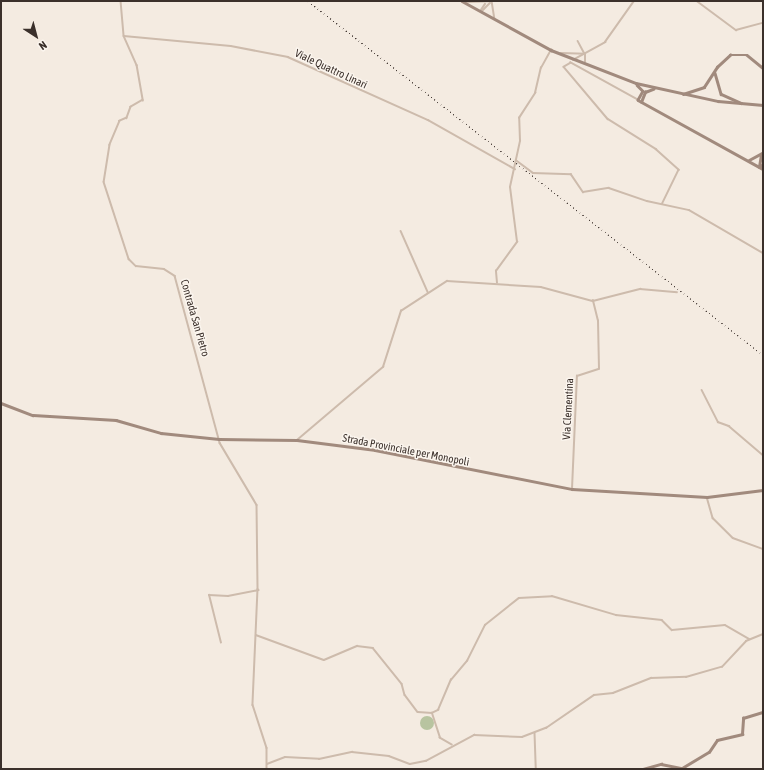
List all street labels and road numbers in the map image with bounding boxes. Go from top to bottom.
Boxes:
street label: Viale Quattro Linari [293,46,369,92]
street label: Contrada San Pietro [178,278,212,358]
street label: Via Clementina [560,378,576,440]
street label: Strada Provinciale per Monopoli [342,431,470,469]

